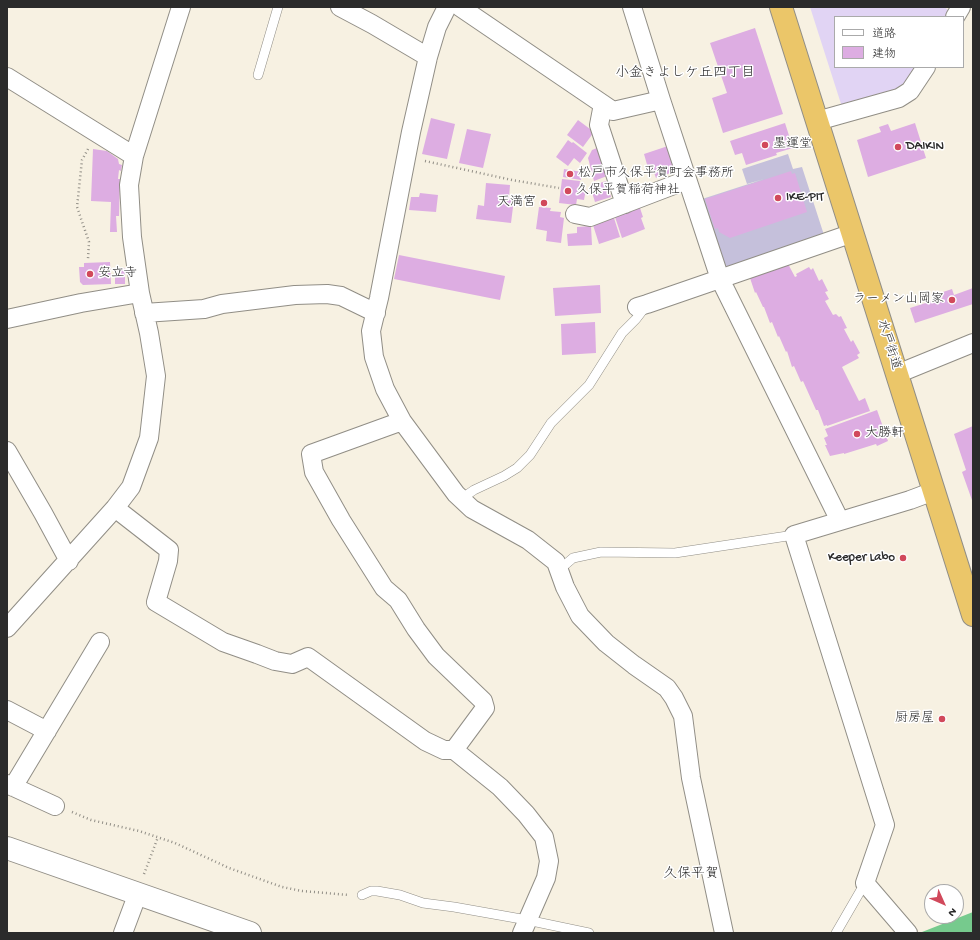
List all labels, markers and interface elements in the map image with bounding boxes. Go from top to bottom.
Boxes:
legend [834,16,964,68]
text: 道路 [872,28,896,42]
text: 建物 [872,48,896,62]
district label: 小金きよしケ丘四丁目 [615,66,755,82]
place label: 墨運堂 [773,137,812,153]
place label: DAIKIN [906,139,944,155]
marker: 墨運堂 [760,140,770,150]
marker: DAIKIN [893,142,903,152]
place label: 松戸市久保平賀町会事務所 [578,166,734,182]
marker: 松戸市久保平賀町会事務所 [565,169,575,179]
place label: 久保平賀稲荷神社 [576,183,680,199]
marker: 久保平賀稲荷神社 [563,186,573,196]
place label: IKE-PIT [786,190,824,206]
marker: IKE-PIT [773,193,783,203]
place label: 天満宮 [497,195,536,211]
marker: 天満宮 [539,198,549,208]
place label: 安立寺 [98,266,137,282]
marker: 安立寺 [85,269,95,279]
place label: ラーメン山岡家 [853,292,944,308]
marker: ラーメン山岡家 [947,295,957,305]
street label: 水戸街道 [873,318,903,372]
place label: 大勝軒 [865,426,904,442]
marker: 大勝軒 [852,429,862,439]
place label: Keeper Labo [828,550,895,566]
marker: Keeper Labo [898,553,908,563]
place label: 厨房屋 [895,711,934,727]
marker: 厨房屋 [937,714,947,724]
district label: 久保平賀 [663,867,719,883]
north arrow [924,884,964,924]
text: N [945,905,959,919]

